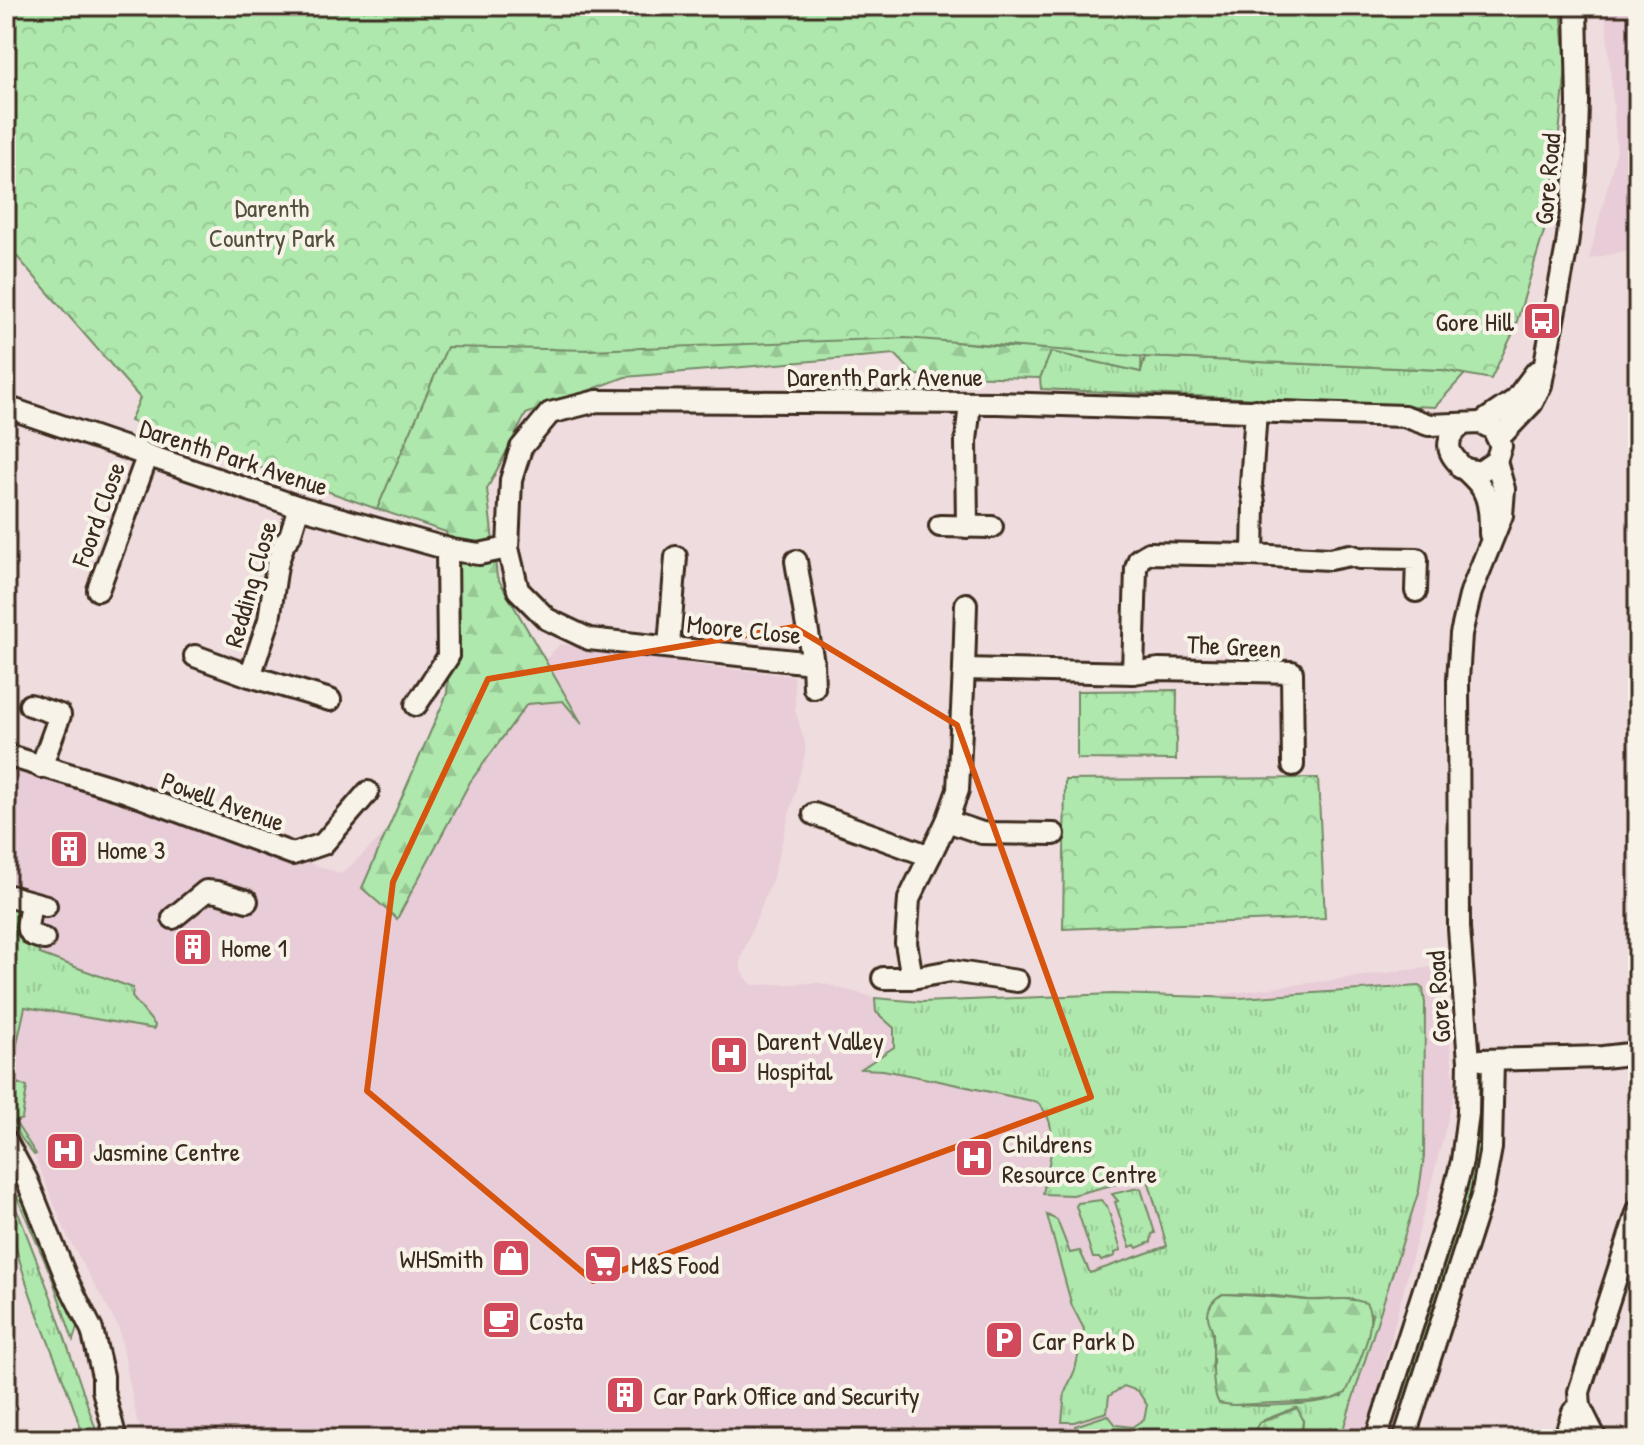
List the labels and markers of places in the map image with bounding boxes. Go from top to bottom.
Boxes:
bus stop icon: Gore Hill [1521,300,1563,342]
place label: Gore Hill [1436,304,1515,339]
building icon: Home 3 [48,828,90,870]
place label: Home 3 [97,832,165,867]
building icon: Home 1 [172,926,214,968]
place label: Home 1 [221,930,287,965]
place label: Darent Valley Hospital [757,1023,884,1088]
hospital icon: Darent Valley Hospital [708,1034,750,1076]
place label: Childrens Resource Centre [1002,1126,1157,1191]
hospital icon: Jasmine Centre [44,1130,86,1172]
place label: Jasmine Centre [93,1134,240,1169]
hospital icon: Childrens Resource Centre [953,1137,995,1179]
shop icon: WHSmith [490,1237,532,1279]
place label: WHSmith [400,1241,483,1276]
supermarket icon: M&S Food [582,1243,624,1285]
place label: M&S Food [631,1247,719,1282]
cafe icon: Costa [480,1299,522,1341]
place label: Costa [529,1303,583,1338]
parking icon: Car Park D [983,1319,1025,1361]
place label: Car Park D [1032,1323,1135,1358]
building icon: Car Park Office and Security [604,1374,646,1416]
place label: Car Park Office and Security [653,1378,920,1413]

